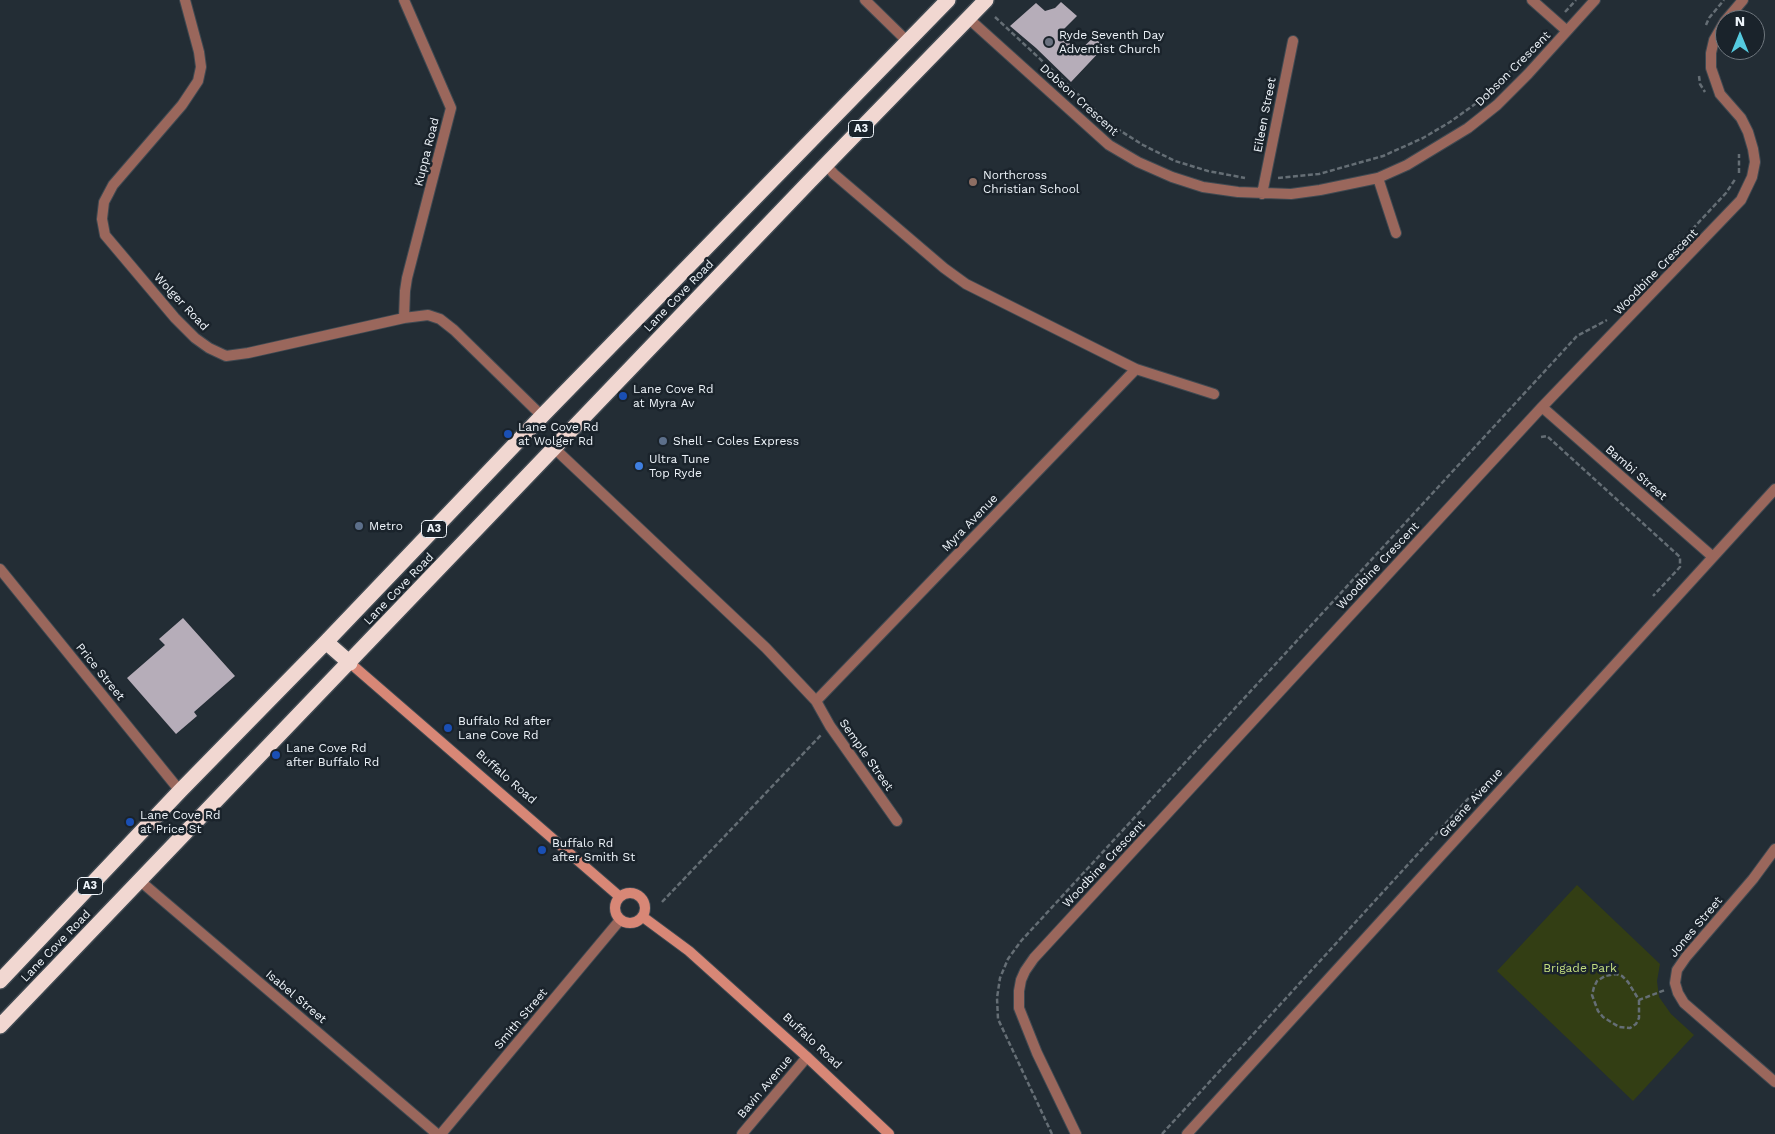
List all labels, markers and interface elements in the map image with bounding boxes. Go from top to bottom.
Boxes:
north arrow [1715,10,1765,60]
text: N [1735,13,1745,29]
place label: Ryde Seventh Day Adventist Church [1059,28,1164,56]
street label: Dobson Crescent [1472,28,1554,110]
marker: Ryde Seventh Day Adventist Church [1043,36,1055,48]
street label: Dobson Crescent [1037,61,1121,139]
street label: Eileen Street [1251,76,1279,154]
street label: Kuppa Road [412,116,442,188]
road number: A3 [848,120,874,138]
place label: Northcross Christian School [983,168,1080,196]
marker: Northcross Christian School [967,176,979,188]
street label: Woodbine Crescent [1611,226,1701,318]
street label: Lane Cove Road [641,257,717,335]
street label: Wolger Road [151,270,211,334]
place label: Lane Cove Rd at Myra Av [633,382,713,410]
marker: Lane Cove Rd at Myra Av [617,390,629,402]
place label: Lane Cove Rd at Wolger Rd [518,420,598,448]
marker: Lane Cove Rd at Wolger Rd [502,428,514,440]
place label: Shell - Coles Express [673,434,799,448]
marker: Shell - Coles Express [657,435,669,447]
street label: Bambi Street [1602,442,1670,504]
place label: Ultra Tune Top Ryde [649,452,710,480]
marker: Ultra Tune Top Ryde [633,460,645,472]
street label: Myra Avenue [939,491,1001,555]
place label: Metro [369,519,403,533]
street label: Woodbine Crescent [1334,519,1422,613]
marker: Metro [353,520,365,532]
road number: A3 [422,520,446,538]
street label: Lane Cove Road [361,550,437,628]
street label: Price Street [73,641,127,703]
place label: Buffalo Rd after Lane Cove Rd [458,714,551,742]
street label: Semple Street [836,716,896,794]
marker: Buffalo Rd after Lane Cove Rd [442,722,454,734]
place label: Lane Cove Rd after Buffalo Rd [286,741,379,769]
street label: Buffalo Road [473,747,539,807]
marker: Lane Cove Rd after Buffalo Rd [270,749,282,761]
street label: Greene Avenue [1436,765,1506,841]
place label: Lane Cove Rd at Price St [140,808,220,836]
marker: Lane Cove Rd at Price St [124,816,136,828]
street label: Woodbine Crescent [1060,817,1148,911]
place label: Buffalo Rd after Smith St [552,836,635,864]
marker: Buffalo Rd after Smith St [536,844,548,856]
road number: A3 [78,878,102,894]
street label: Jones Street [1666,894,1726,960]
street label: Lane Cove Road [18,907,94,985]
park label: Brigade Park [1543,961,1617,975]
street label: Isabel Street [263,967,329,1027]
street label: Smith Street [491,986,551,1052]
street label: Buffalo Road [780,1010,844,1072]
street label: Bavin Avenue [734,1053,796,1121]

